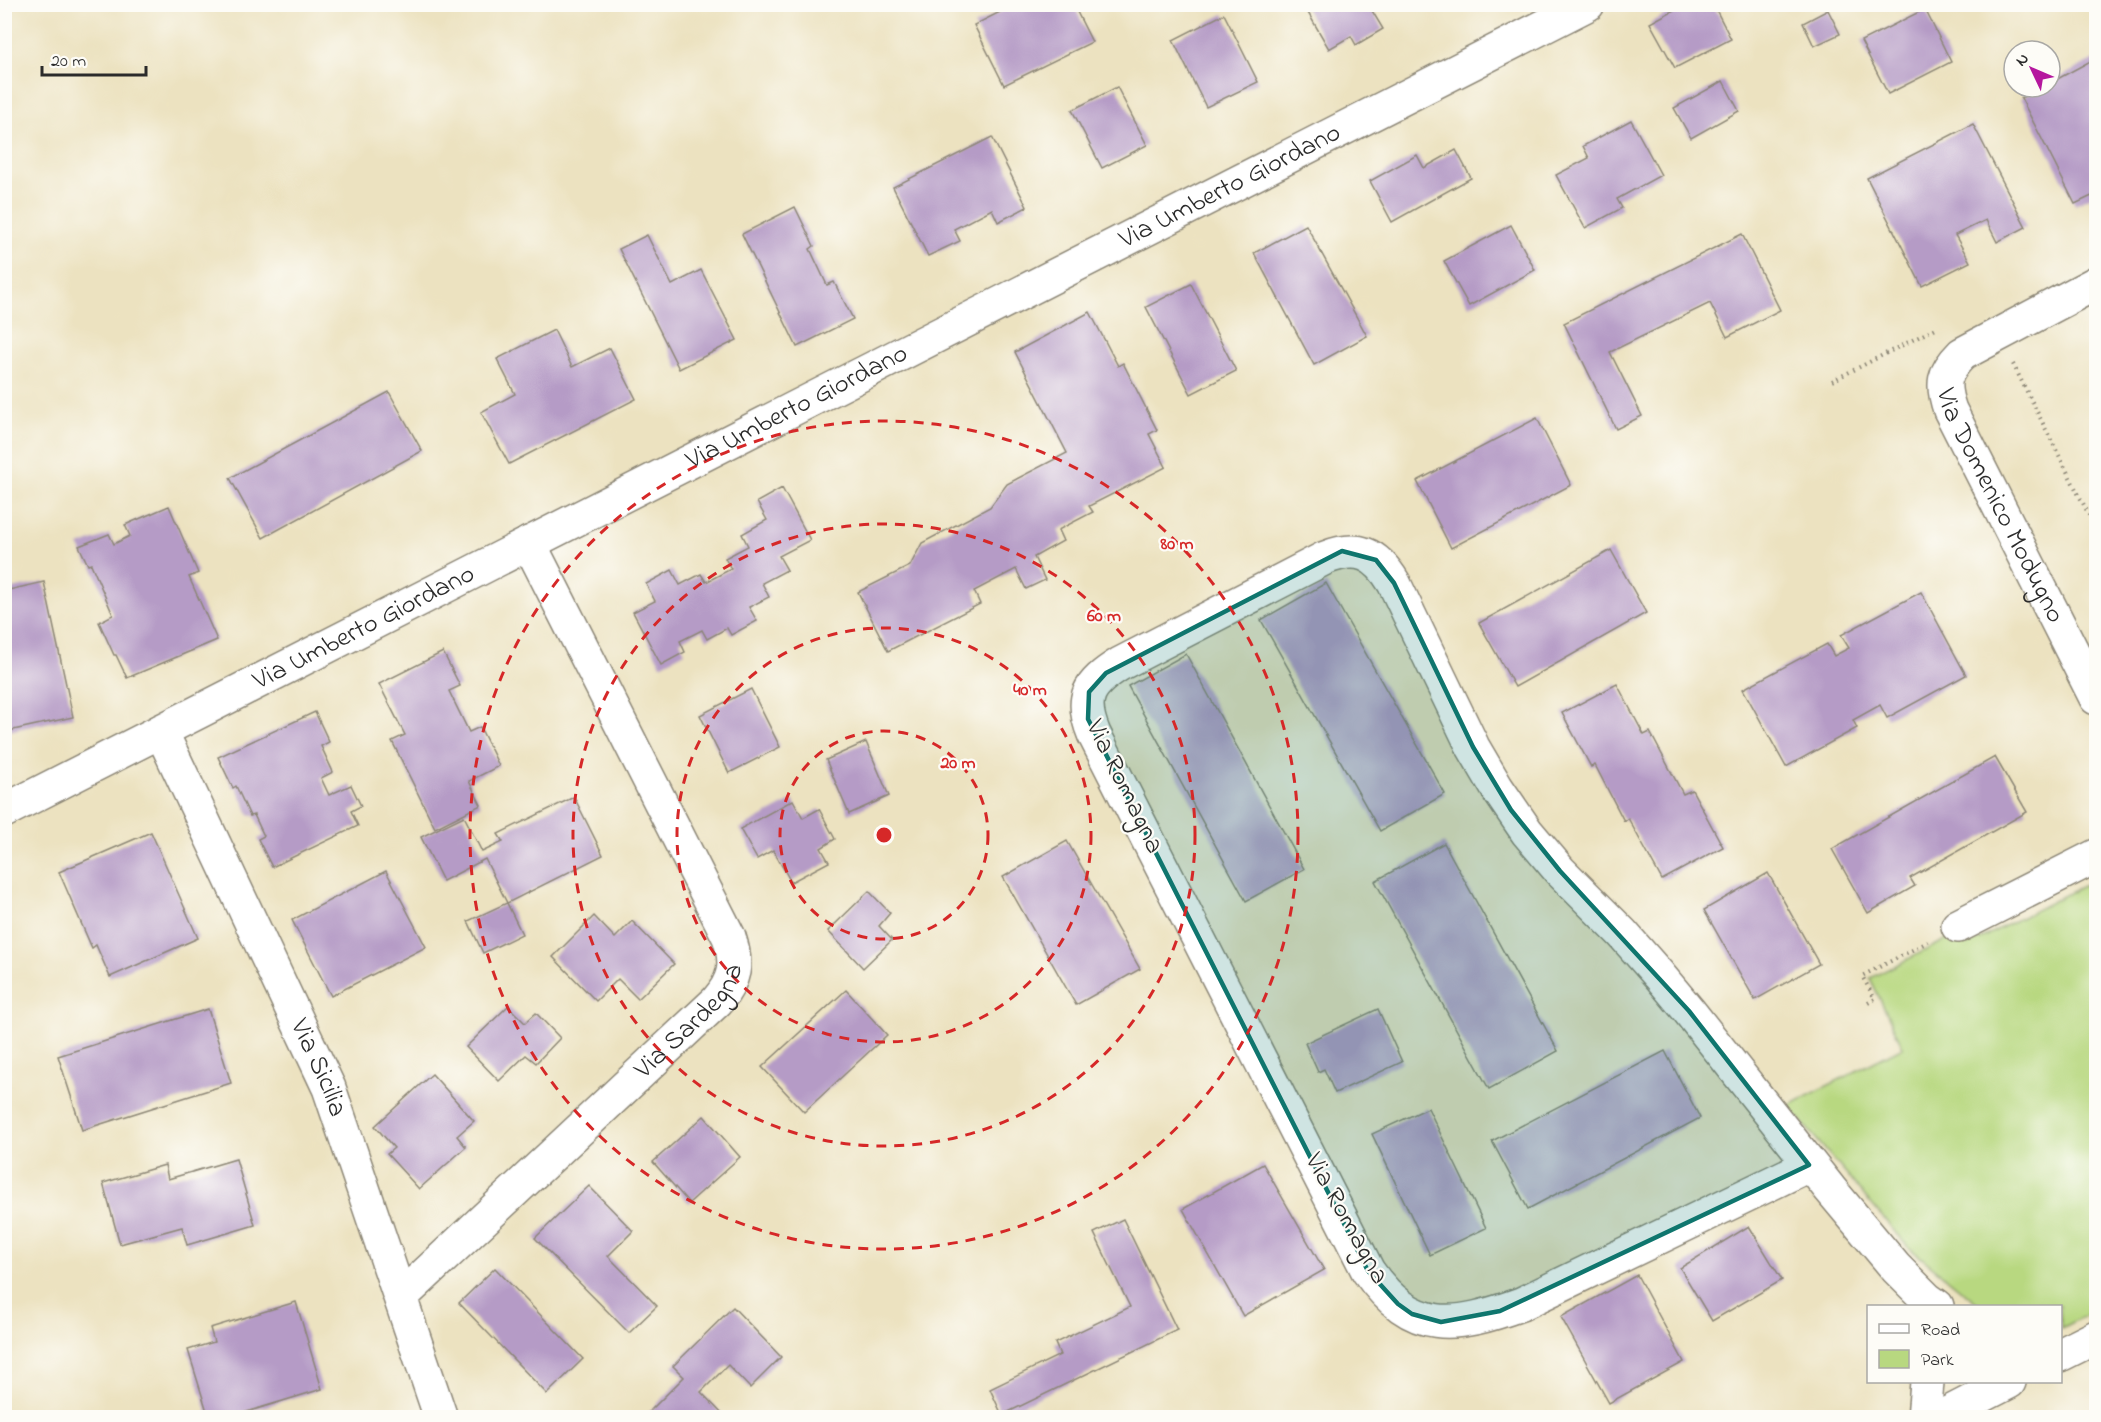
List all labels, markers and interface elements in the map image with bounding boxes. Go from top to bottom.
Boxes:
scale bar [42,39,146,77]
north arrow [2002,39,2062,99]
text: N [2010,48,2035,72]
text: 20 m [51,49,86,75]
street label: Via Umberto Giordano [1111,114,1348,260]
street label: Via Umberto Giordano [678,334,915,480]
street label: Via Domenico Modugno [1925,384,2074,630]
text: 80 m [1160,532,1194,558]
street label: Via Umberto Giordano [245,555,482,701]
text: 60 m [1087,604,1121,630]
text: 40 m [1013,678,1047,704]
street label: Via Romagna [1074,712,1173,861]
text: 20 m [939,751,976,777]
centre of rings [874,825,894,845]
street label: Via Sardegna [625,961,754,1089]
street label: Via Sicilia [279,1012,357,1122]
street label: Via Romagna [1293,1145,1398,1292]
legend [1867,1305,2062,1383]
text: Road [1921,1318,1960,1344]
text: Park [1921,1348,1954,1374]

